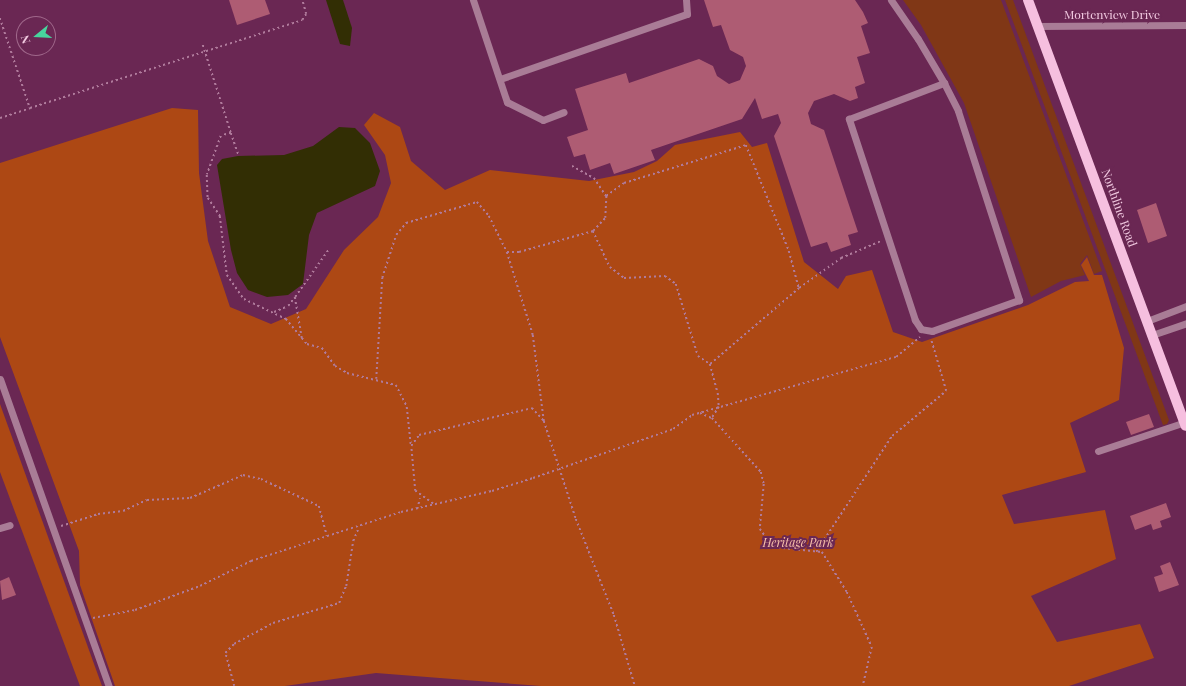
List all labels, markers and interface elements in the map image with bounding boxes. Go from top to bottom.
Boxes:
street label: Mortenview Drive [1064,8,1160,22]
north arrow [16,16,56,56]
text: N [17,33,33,46]
street label: Northline Road [1098,167,1140,249]
park label: Heritage Park [762,536,834,550]

